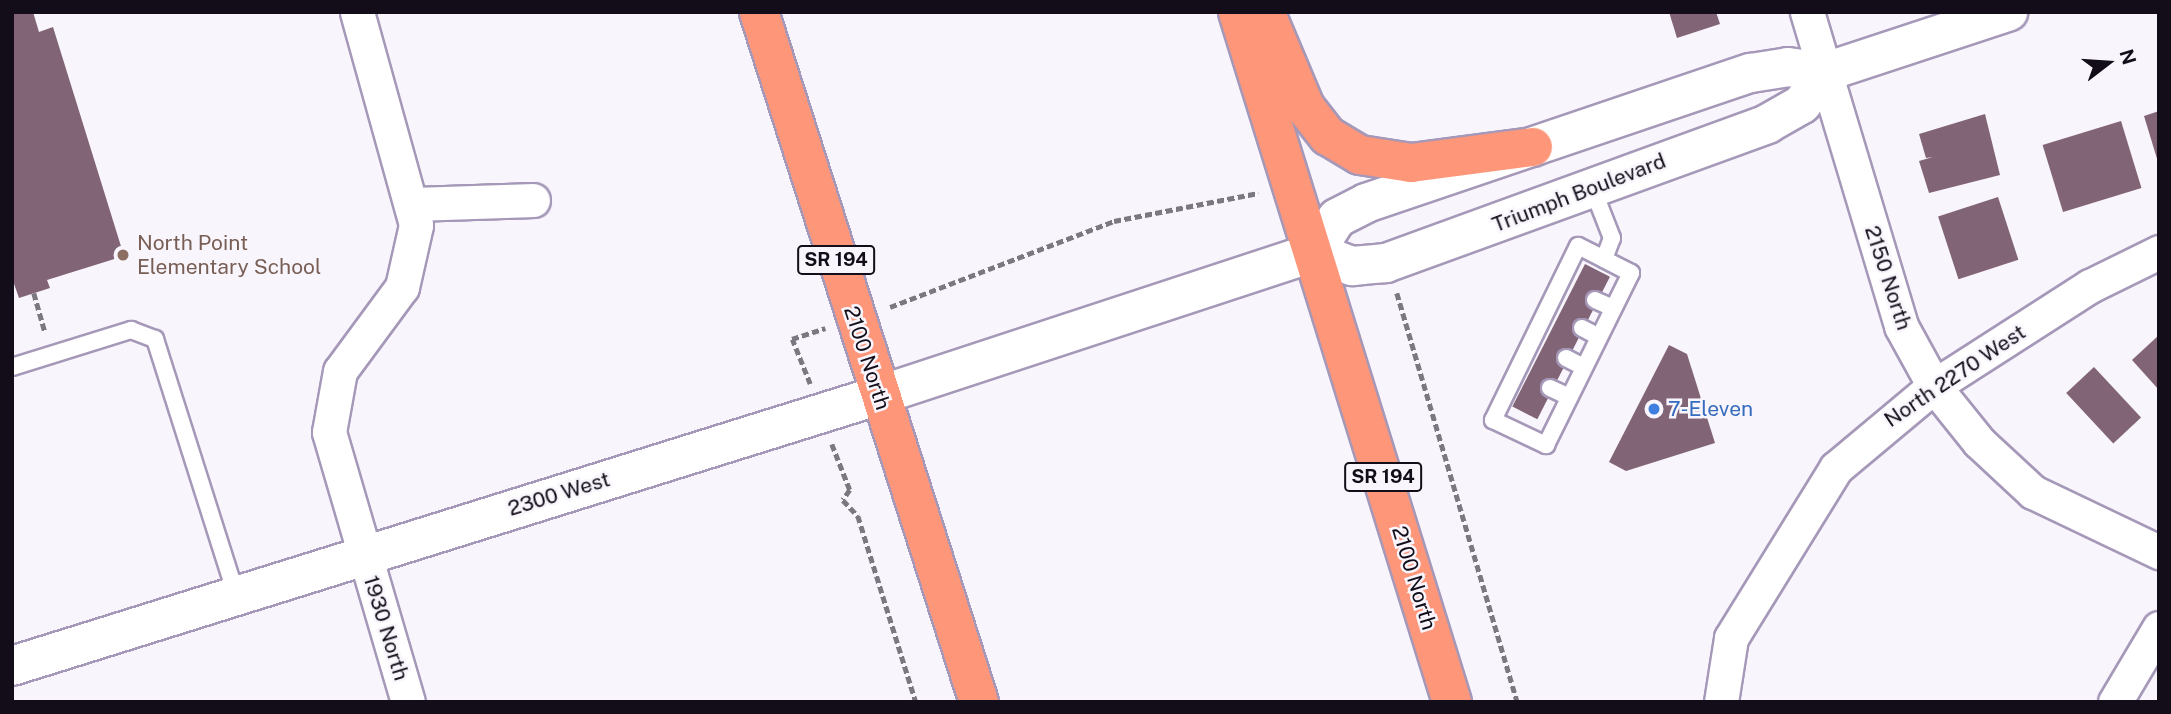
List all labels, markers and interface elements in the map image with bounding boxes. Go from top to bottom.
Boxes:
north arrow [2073,28,2143,98]
text: N [2115,47,2141,67]
street label: Triumph Boulevard [1489,148,1669,238]
street label: 2150 North [1859,223,1917,333]
place label: North Point Elementary School [137,230,321,280]
road number: SR 194 [796,244,876,276]
marker: North Point Elementary School [115,247,131,263]
street label: 2100 North [838,303,896,413]
street label: North 2270 West [1879,319,2031,433]
place label: 7-Eleven [1668,396,1753,422]
marker: 7-Eleven [1646,401,1662,417]
road number: SR 194 [1343,462,1423,492]
street label: 2300 West [505,466,613,522]
street label: 2100 North [1386,523,1442,633]
street label: 1930 North [358,573,414,683]

